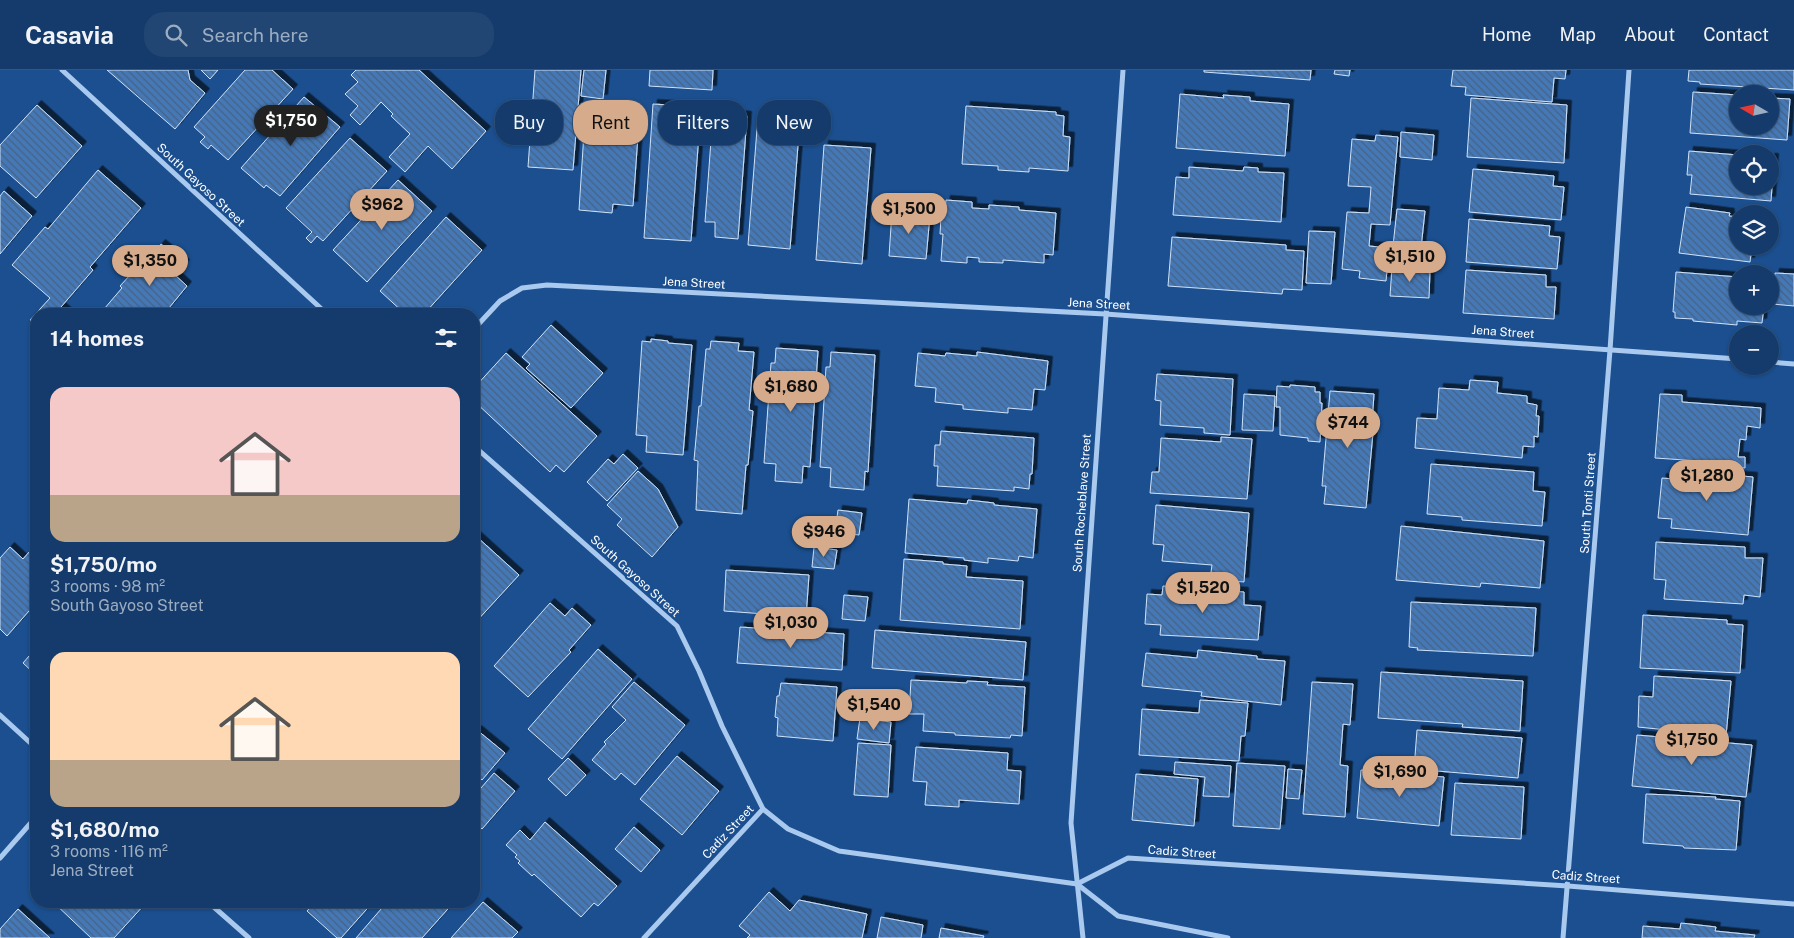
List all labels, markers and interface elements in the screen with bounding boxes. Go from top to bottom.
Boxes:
search box [144,12,494,57]
text: Casavia [25,21,114,49]
icon: search [162,21,190,49]
text: Search here [202,24,308,46]
text: Home [1482,24,1532,45]
text: Map [1560,24,1596,45]
text: About [1624,24,1675,45]
text: Contact [1703,24,1769,45]
north arrow [1729,85,1779,135]
map controls [1729,85,1779,375]
chip: Buy [495,100,563,145]
chip: Rent [573,100,648,145]
chip: Filters [658,100,747,145]
chip: New [757,100,831,145]
pin: $1,750 [250,104,332,147]
text: $1,750 [265,111,317,130]
street label: South Gayoso Street [154,141,248,230]
button: locate [1729,145,1779,195]
pin: $962 [352,189,412,231]
pin: $1,500 [868,192,950,235]
text: $962 [361,195,403,214]
text: $1,500 [882,199,936,218]
button: layers [1729,205,1779,255]
pin: $1,510 [1369,240,1451,283]
pin: $1,350 [109,244,191,287]
text: $1,510 [1385,247,1435,266]
text: $1,350 [123,251,177,270]
button: + [1729,265,1779,315]
street label: Jena Street [662,274,726,292]
street label: Jena Street [1067,295,1131,313]
street label: Jena Street [1471,323,1535,341]
icon: filters [432,324,460,352]
button: − [1729,325,1779,375]
text: 14 homes [50,326,144,351]
pin: $1,680 [750,370,832,413]
text: $1,680 [764,377,818,396]
pin: $744 [1318,406,1378,449]
text: $744 [1327,413,1369,432]
icon: home [210,419,300,509]
street label: South Rocheblave Street [1070,433,1094,573]
street label: South Tonti Street [1577,451,1599,554]
pin: $1,280 [1666,460,1748,502]
text: $1,280 [1680,466,1734,485]
pin: $946 [794,516,854,558]
text: $946 [803,522,845,541]
street label: South Gayoso Street [587,532,683,620]
text: $1,750/mo [50,552,157,577]
pin: $1,520 [1162,572,1244,614]
text: 3 rooms · 98 m² [50,577,165,596]
text: $1,520 [1176,578,1230,597]
text: South Gayoso Street [50,596,204,615]
pin: $1,030 [750,606,832,649]
text: $1,030 [764,613,818,632]
icon: home [210,684,300,774]
pin: $1,540 [833,688,915,731]
text: $1,540 [847,695,901,714]
pin: $1,750 [1651,724,1733,766]
text: $1,750 [1666,730,1718,749]
pin: $1,690 [1359,756,1441,798]
text: $1,690 [1373,762,1427,781]
street label: Cadiz Street [699,802,757,862]
text: $1,680/mo [50,817,159,842]
text: 3 rooms · 116 m² [50,842,168,861]
street label: Cadiz Street [1147,843,1217,861]
text: Jena Street [50,861,134,880]
street label: Cadiz Street [1551,868,1621,886]

